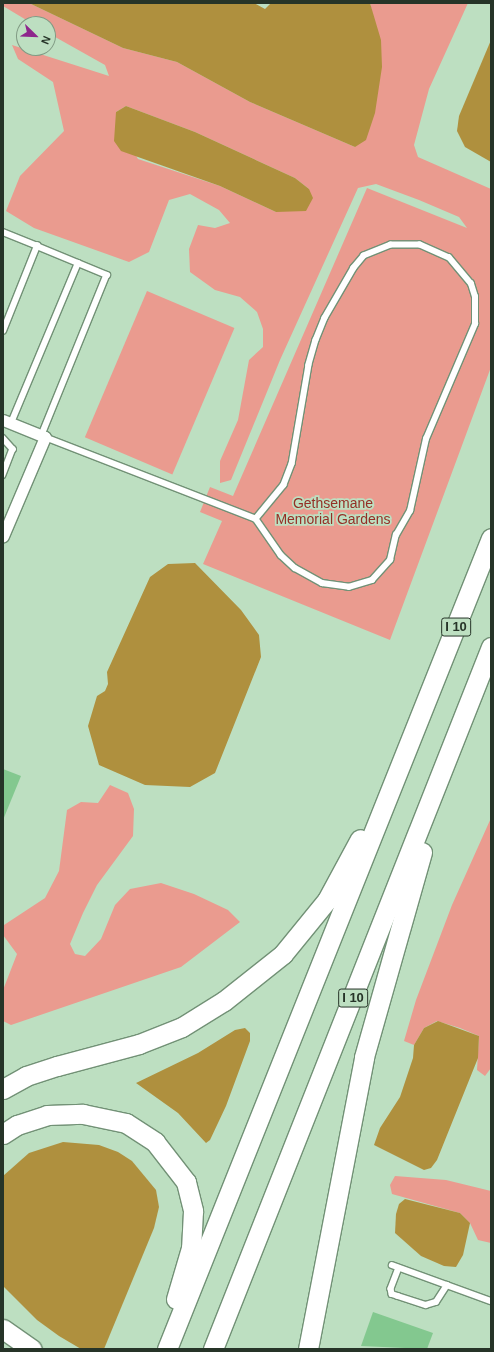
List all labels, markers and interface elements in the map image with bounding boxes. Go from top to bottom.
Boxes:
north arrow [16,16,56,56]
text: N [39,34,53,46]
park label: Gethsemane Memorial Gardens [275,495,391,528]
road number: I 10 [441,616,471,638]
road number: I 10 [338,987,368,1009]

